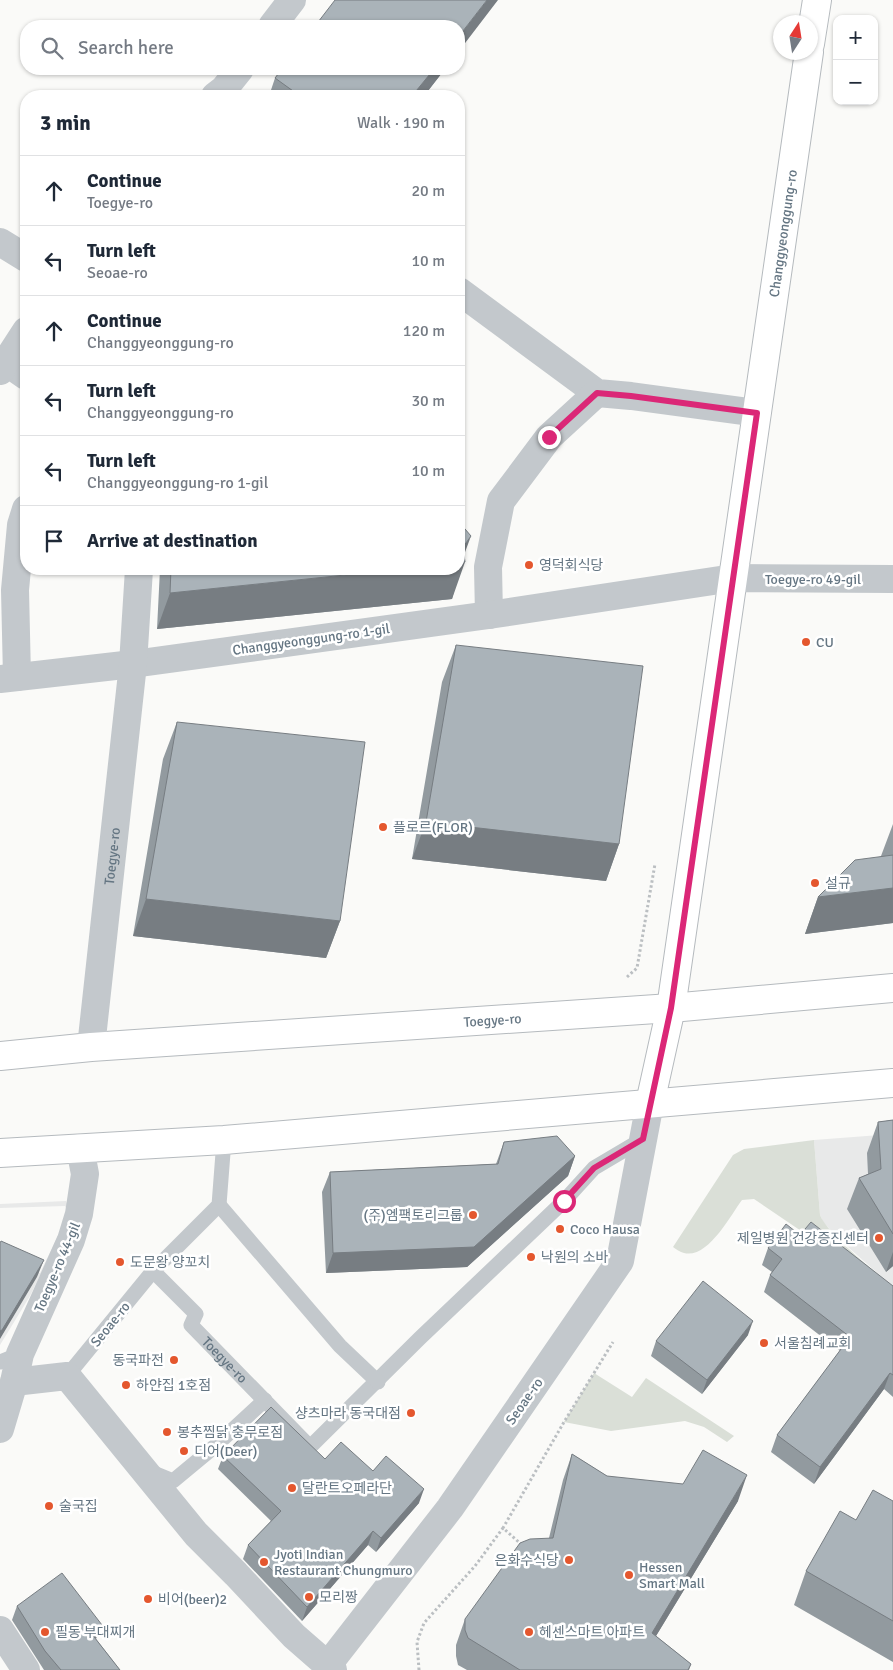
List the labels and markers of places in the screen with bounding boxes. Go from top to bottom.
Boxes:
place label: 영덕회식당 [539,557,604,574]
marker: 영덕회식당 [523,559,535,571]
place label: CU [816,634,834,651]
marker: CU [800,636,812,648]
place label: 플로르(FLOR) [393,819,473,836]
marker: 플로르(FLOR) [377,821,389,833]
place label: 설규 [825,875,851,892]
marker: 설규 [809,877,821,889]
place label: (주)엠팩토리그룹 [364,1207,463,1224]
marker: (주)엠팩토리그룹 [467,1209,479,1221]
place label: Coco Hausa [570,1221,640,1238]
marker: Coco Hausa [554,1223,566,1235]
place label: 제일병원 건강증진센터 [737,1230,869,1247]
marker: 제일병원 건강증진센터 [873,1232,885,1244]
place label: 낙원의 소바 [541,1249,609,1266]
marker: 낙원의 소바 [525,1251,537,1263]
place label: 도문왕 양꼬치 [130,1254,210,1271]
marker: 도문왕 양꼬치 [114,1256,126,1268]
place label: 서울침례교회 [774,1335,851,1352]
marker: 서울침례교회 [758,1337,770,1349]
place label: 동국파전 [112,1352,164,1369]
marker: 동국파전 [168,1354,180,1366]
place label: 하얀집 1호점 [136,1377,211,1394]
marker: 하얀집 1호점 [120,1379,132,1391]
place label: 샹츠마라 동국대점 [295,1405,401,1422]
marker: 샹츠마라 동국대점 [405,1407,417,1419]
place label: 봉추찜닭 충무로점 [177,1424,283,1441]
marker: 봉추찜닭 충무로점 [161,1426,173,1438]
place label: 디어(Deer) [194,1443,257,1460]
marker: 디어(Deer) [178,1445,190,1457]
place label: 달란트오페라단 [302,1480,392,1497]
marker: 달란트오페라단 [286,1482,298,1494]
place label: 술국집 [59,1498,98,1515]
marker: 술국집 [43,1500,55,1512]
place label: Jyoti Indian Restaurant Chungmuro [274,1546,413,1579]
place label: 은화수식당 [495,1552,559,1569]
marker: 은화수식당 [563,1554,575,1566]
marker: Jyoti Indian Restaurant Chungmuro [258,1556,270,1568]
place label: Hessen Smart Mall [639,1559,705,1592]
marker: Hessen Smart Mall [623,1569,635,1581]
place label: 모리짱 [319,1589,358,1606]
place label: 비어(beer)2 [158,1591,227,1608]
marker: 모리짱 [303,1591,315,1603]
marker: 비어(beer)2 [142,1593,154,1605]
place label: 필동 부대찌개 [55,1624,135,1641]
place label: 헤센스마트 아파트 [539,1624,645,1641]
marker: 필동 부대찌개 [39,1626,51,1638]
marker: 헤센스마트 아파트 [523,1626,535,1638]

